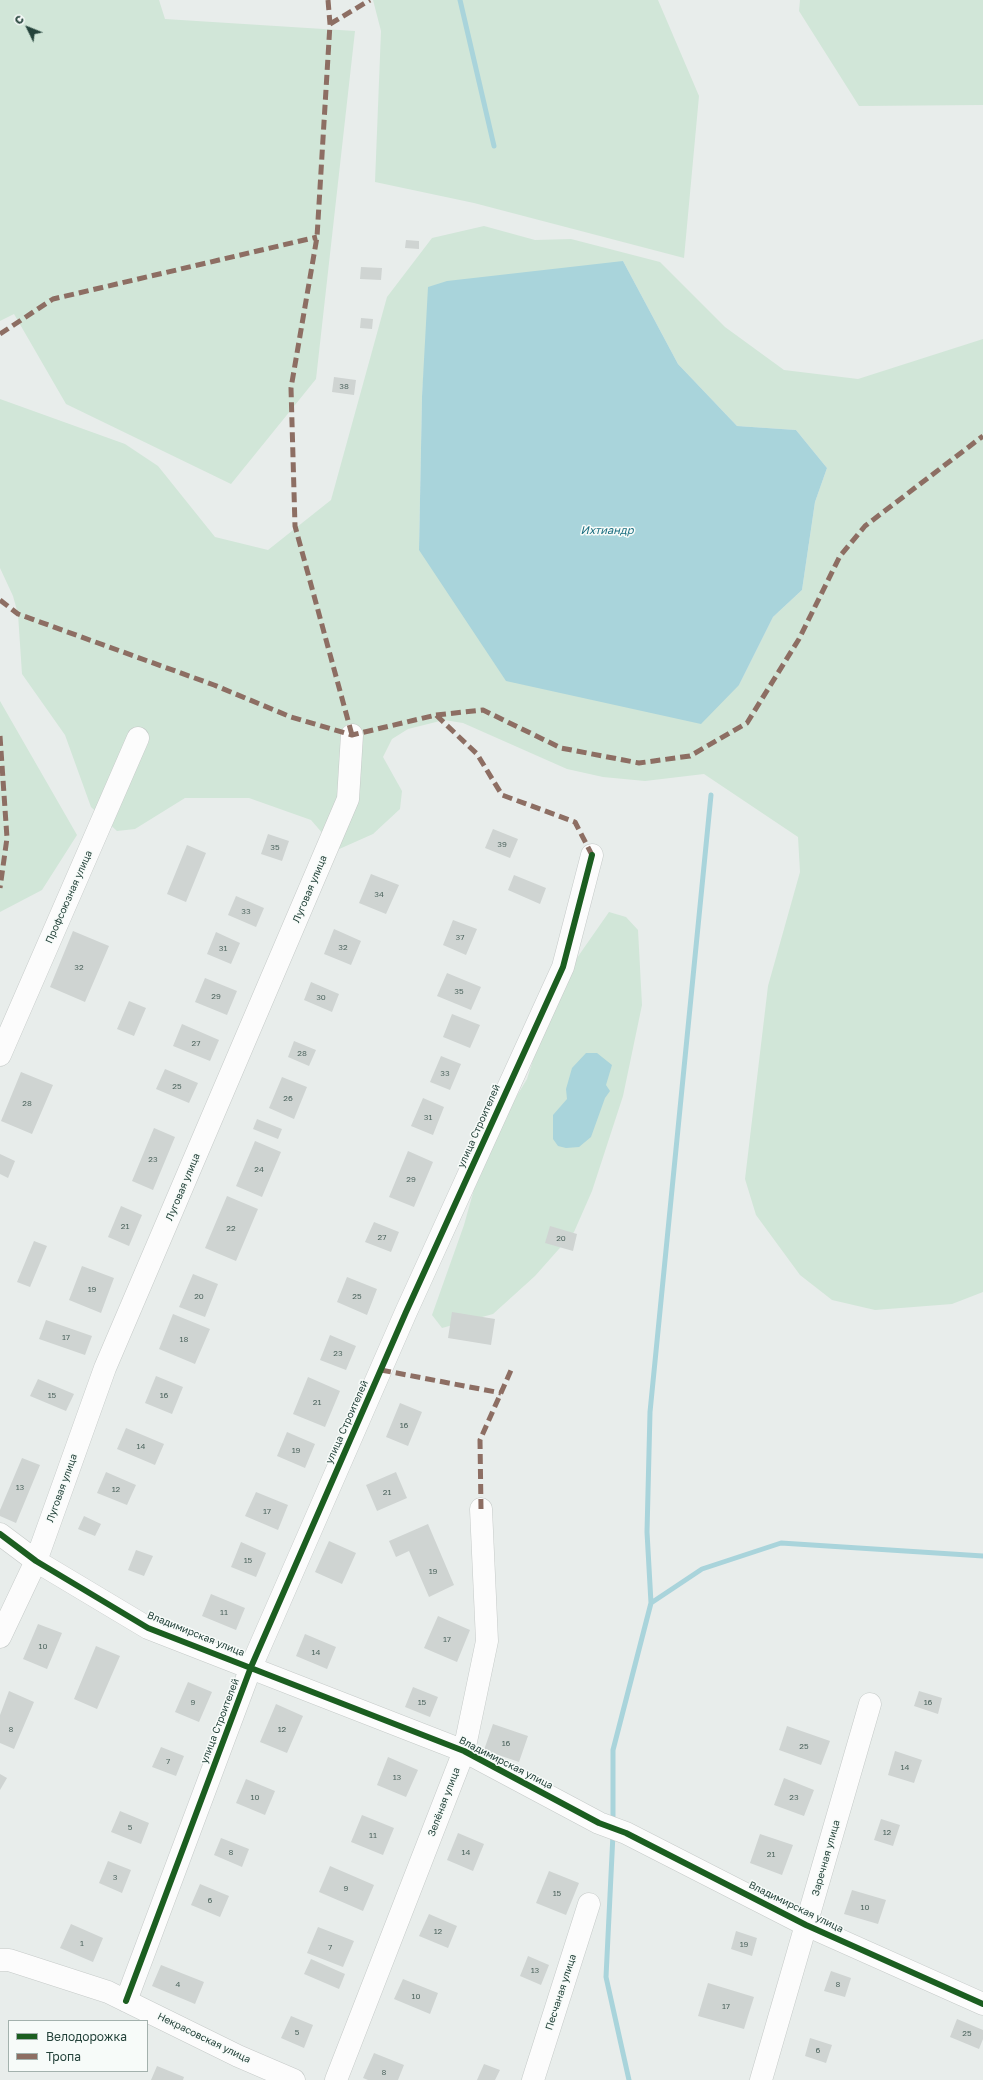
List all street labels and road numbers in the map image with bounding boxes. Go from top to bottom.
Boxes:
street label: Профсоюзная улица [43,849,95,945]
street label: Луговая улица [290,853,330,925]
street label: улица Строителей [455,1082,503,1170]
street label: Луговая улица [163,1151,203,1223]
street label: улица Строителей [323,1378,371,1466]
street label: Луговая улица [44,1452,80,1524]
street label: Владимирская улица [146,1609,246,1659]
street label: улица Строителей [198,1677,242,1765]
street label: Владимирская улица [457,1734,555,1792]
street label: Зелёная улица [425,1766,463,1838]
street label: Заречная улица [809,1818,843,1898]
street label: Владимирская улица [747,1879,845,1935]
street label: Песчаная улица [543,1952,579,2032]
street label: Некрасовская улица [155,2010,253,2066]

